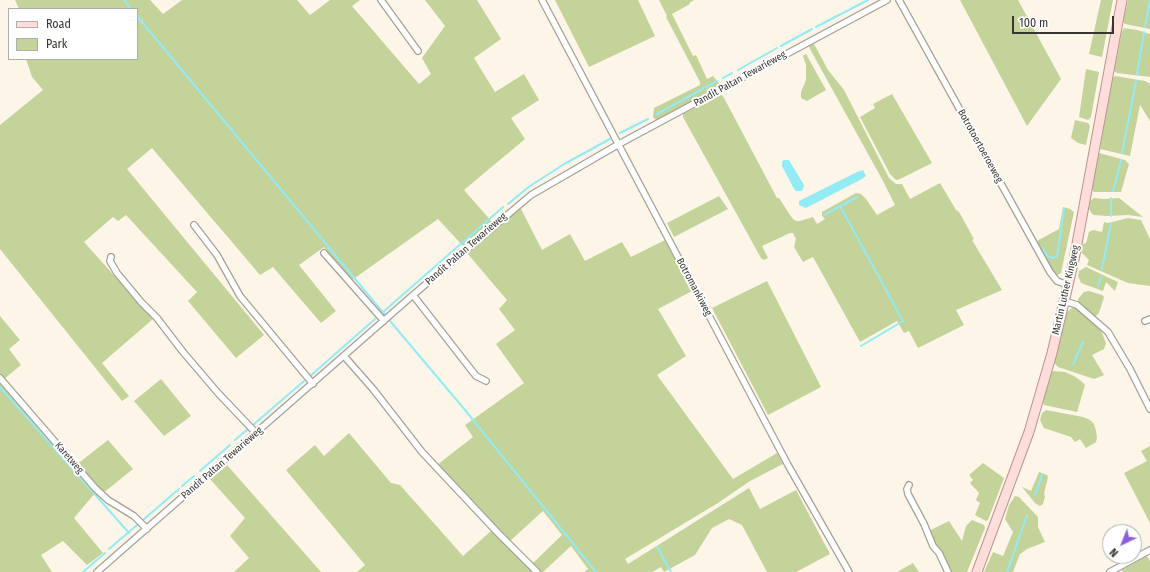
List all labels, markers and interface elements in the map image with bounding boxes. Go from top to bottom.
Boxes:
legend [8,8,138,60]
scale bar [1014,8,1116,34]
text: 100 m [1019,16,1048,30]
text: Road [46,17,71,31]
text: Park [46,37,67,51]
street label: Pandit Paltan Tewarieweg [692,49,788,109]
street label: Botrotoertoeroeweg [955,107,1005,185]
street label: Pandit Paltan Tewarieweg [423,210,509,288]
street label: Martin Luther Kingweg [1050,244,1082,336]
street label: Botromankiweg [674,256,714,318]
street label: Pandit Paltan Tewarieweg [179,424,265,502]
street label: Karetweg [52,440,86,476]
north arrow [1102,524,1142,564]
text: N [1107,545,1121,559]

